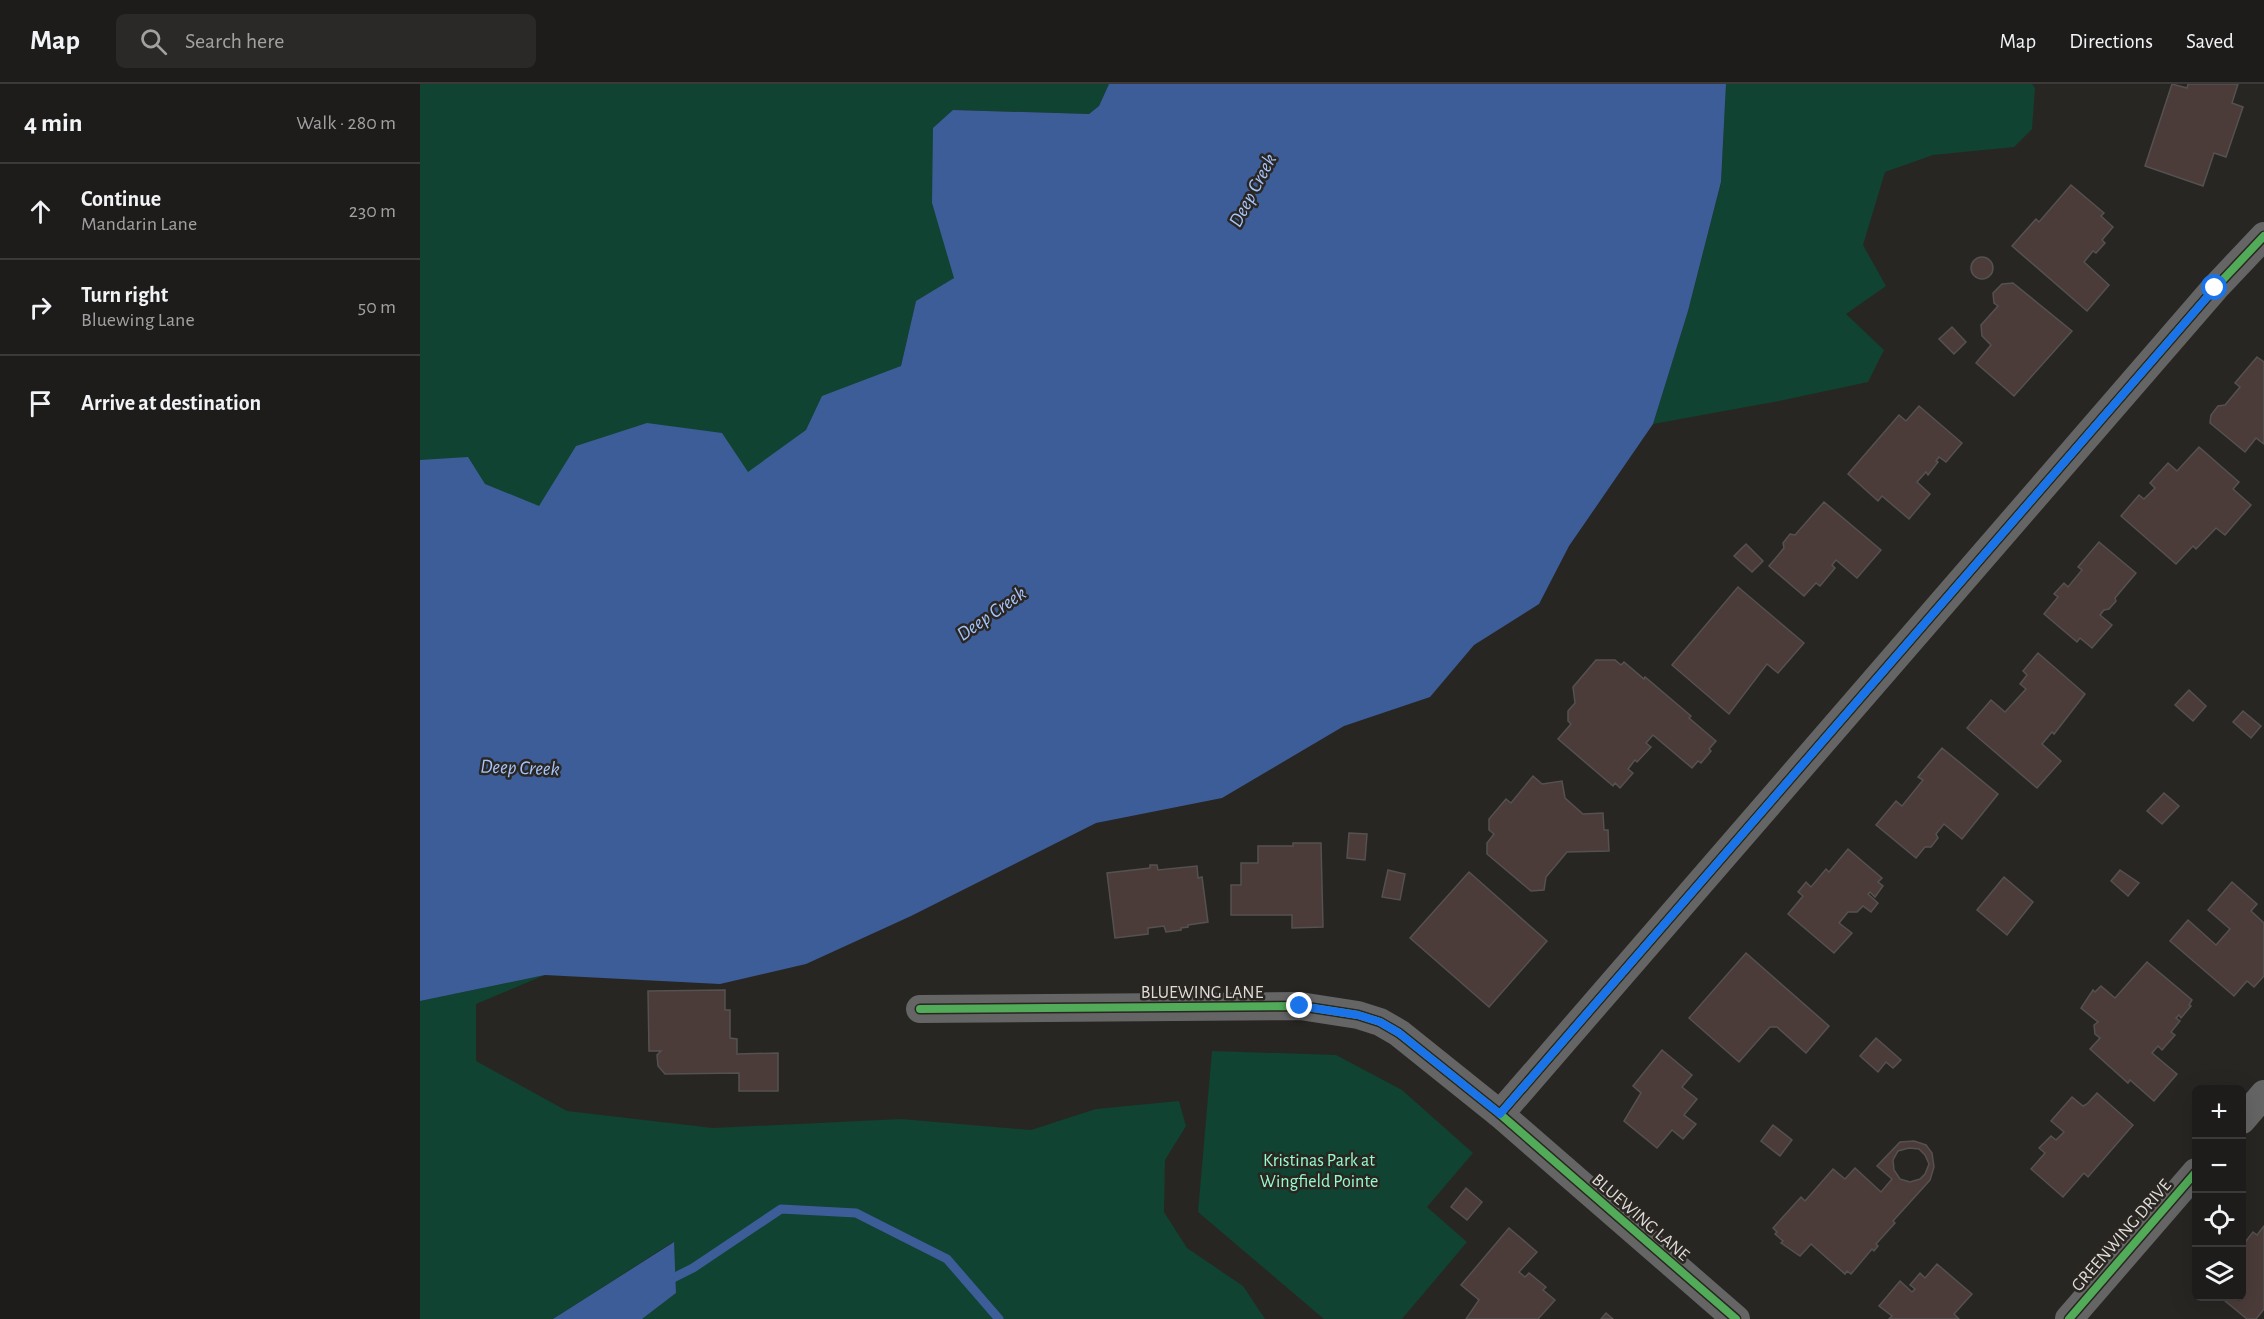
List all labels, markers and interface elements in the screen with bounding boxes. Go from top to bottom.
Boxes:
search box [116,14,536,68]
icon: search [137,25,170,58]
text: Map [30,27,80,55]
text: Search here [185,30,284,52]
text: Map [2000,31,2036,52]
text: Directions [2069,31,2153,52]
text: Saved [2186,31,2234,52]
text: 4 min [24,110,83,136]
text: Walk · 280 m [296,113,396,133]
water label: Deep Creek [1225,151,1280,230]
text: Continue [81,188,161,210]
icon: ahead [24,195,57,228]
text: 230 m [349,201,396,221]
text: Mandarin Lane [81,214,197,234]
route start [2201,274,2227,300]
text: Turn right [81,284,168,306]
icon: right [24,291,57,324]
text: 50 m [358,297,396,317]
text: Bluewing Lane [81,310,195,330]
icon: arrive [24,387,57,420]
text: Arrive at destination [81,392,261,414]
water label: Deep Creek [953,583,1030,645]
water label: Deep Creek [480,757,560,779]
street label: BLUEWING LANE [1141,984,1264,1002]
route end [1286,992,1312,1018]
map controls [2192,1085,2246,1301]
button: + [2192,1085,2246,1139]
button: − [2192,1139,2246,1193]
park label: Kristinas Park at Wingfield Pointe [1260,1152,1378,1191]
street label: BLUEWING LANE [1588,1171,1693,1265]
street label: GREENWING DRIVE [2068,1176,2175,1295]
button: locate [2192,1193,2246,1247]
button: layers [2192,1247,2246,1301]

